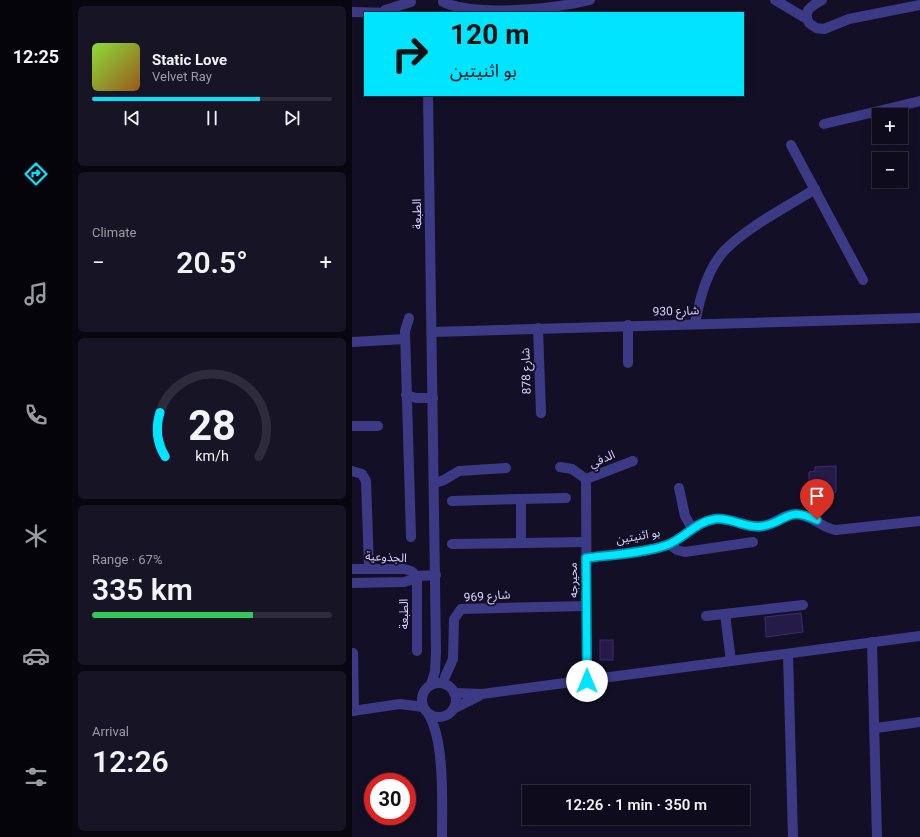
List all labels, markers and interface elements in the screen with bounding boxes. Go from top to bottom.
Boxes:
text: 120 m [450,18,529,51]
icon: right [384,28,436,80]
text: 12:25 [13,46,59,67]
text: Static Love [152,51,227,69]
text: بو اثنيتين [450,60,517,81]
text: Velvet Ray [152,69,212,84]
icon: previous [121,107,143,129]
icon: pause [201,107,223,129]
icon: next [281,107,303,129]
map controls [872,108,908,188]
button: + [872,108,908,144]
button: − [872,152,908,188]
icon: directions [22,160,50,188]
street label: الطبعة [410,198,424,229]
text: Climate [92,225,136,240]
text: 20.5° [176,245,248,280]
text: − [92,250,105,275]
text: + [320,250,332,275]
icon: music [22,280,50,308]
street label: شارع 930 [652,303,700,321]
street label: شارع 878 [518,347,536,395]
text: 28 [188,400,236,449]
icon: phone [22,401,50,429]
text: km/h [195,447,229,463]
street label: الدفي [587,447,618,473]
pin [800,479,834,520]
icon: arrive [806,485,828,507]
icon: climate [22,522,50,550]
street label: بو اثنيتين [615,525,661,547]
street label: الجذوعية [365,549,407,565]
text: Range · 67% [92,552,162,567]
street label: محيرجه [566,562,580,598]
text: 335 km [92,572,193,607]
street label: شارع 969 [463,587,511,607]
street label: الطبعة [397,599,411,629]
icon: car [22,642,50,670]
position arrow [566,660,608,702]
text: Arrival [92,724,129,739]
text: 12:26 [92,744,169,779]
icon: filters [22,763,50,791]
speed limit sign: 30 [364,773,416,825]
text: 12:26 · 1 min · 350 m [565,796,707,814]

